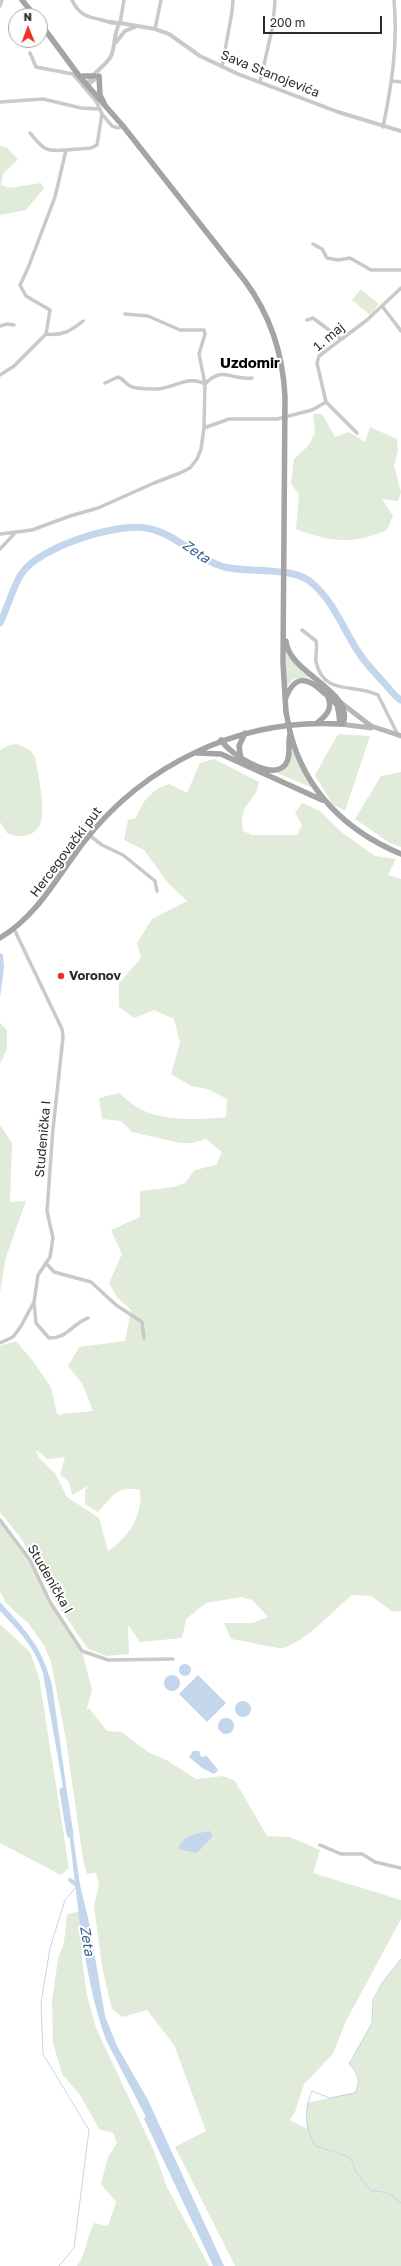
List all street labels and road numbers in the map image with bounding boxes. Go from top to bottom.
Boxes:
street label: Sava Stanojevića [218,47,322,101]
street label: 1. maj [310,320,348,354]
street label: Hercegovački put [27,804,105,900]
street label: Studenička I [32,1100,54,1178]
street label: Studenička I [24,1542,76,1616]

